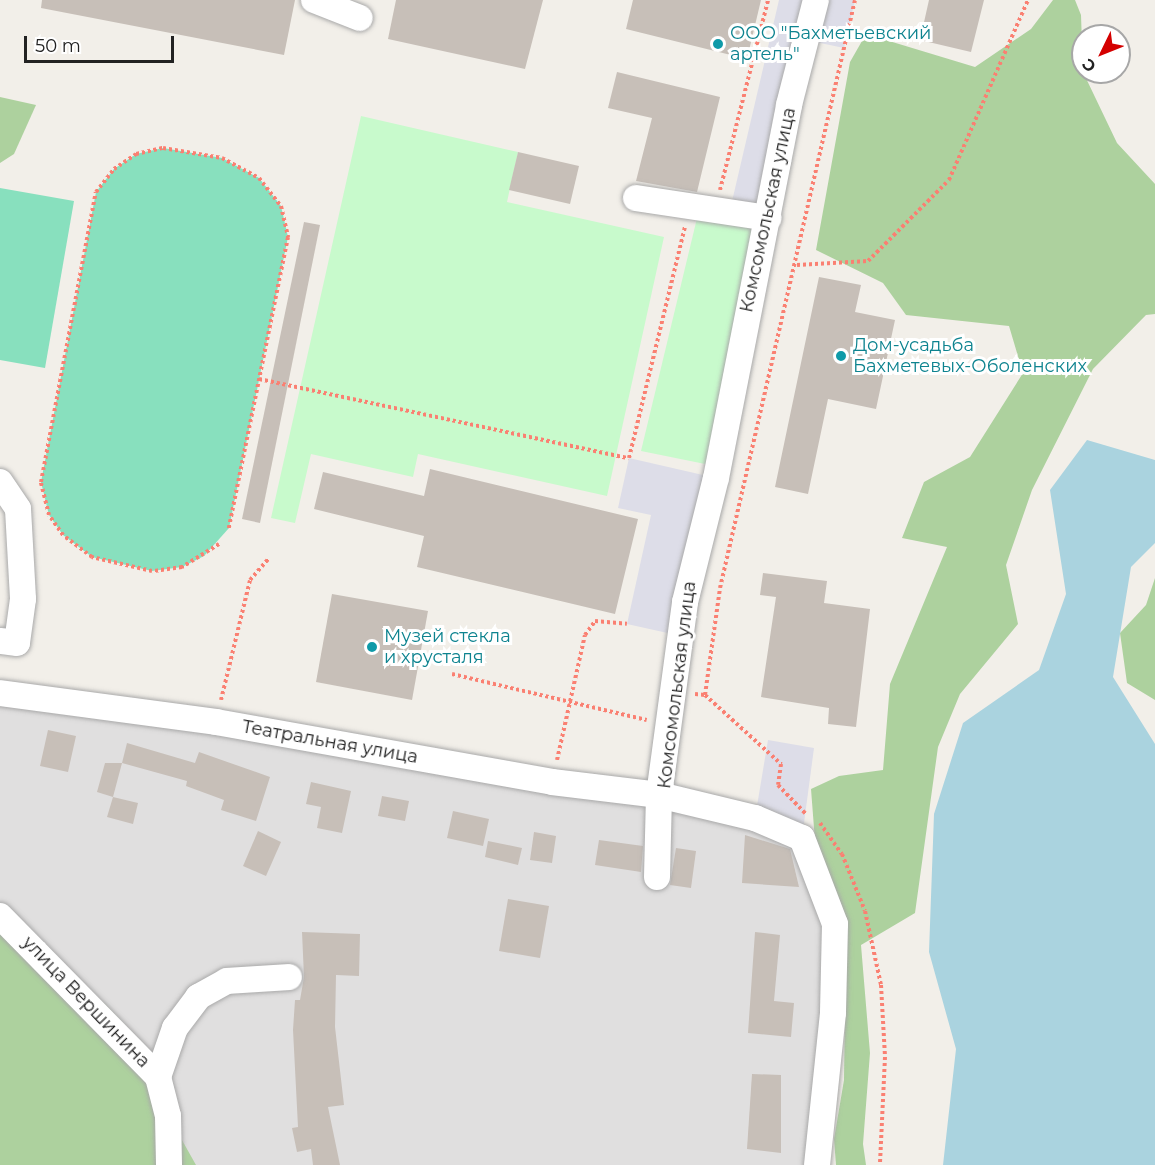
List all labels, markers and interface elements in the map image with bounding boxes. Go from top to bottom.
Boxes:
place label: ООО "Бахметьевский артель" [730,23,931,66]
scale bar [27,24,177,62]
north arrow [1071,24,1131,84]
text: 50 m [35,35,81,57]
marker: ООО "Бахметьевский артель" [711,37,725,51]
text: С [1078,55,1100,76]
street label: Комсомольская улица [736,106,800,314]
place label: Дом-усадьба Бахметевых-Оболенских [853,335,1087,378]
marker: Дом-усадьба Бахметевых-Оболенских [834,349,848,363]
street label: Комсомольская улица [654,580,700,790]
place label: Музей стекла и хрусталя [384,626,511,668]
marker: Музей стекла и хрусталя [365,640,379,654]
street label: Театральная улица [240,716,420,768]
street label: улица Вершинина [18,932,154,1072]

